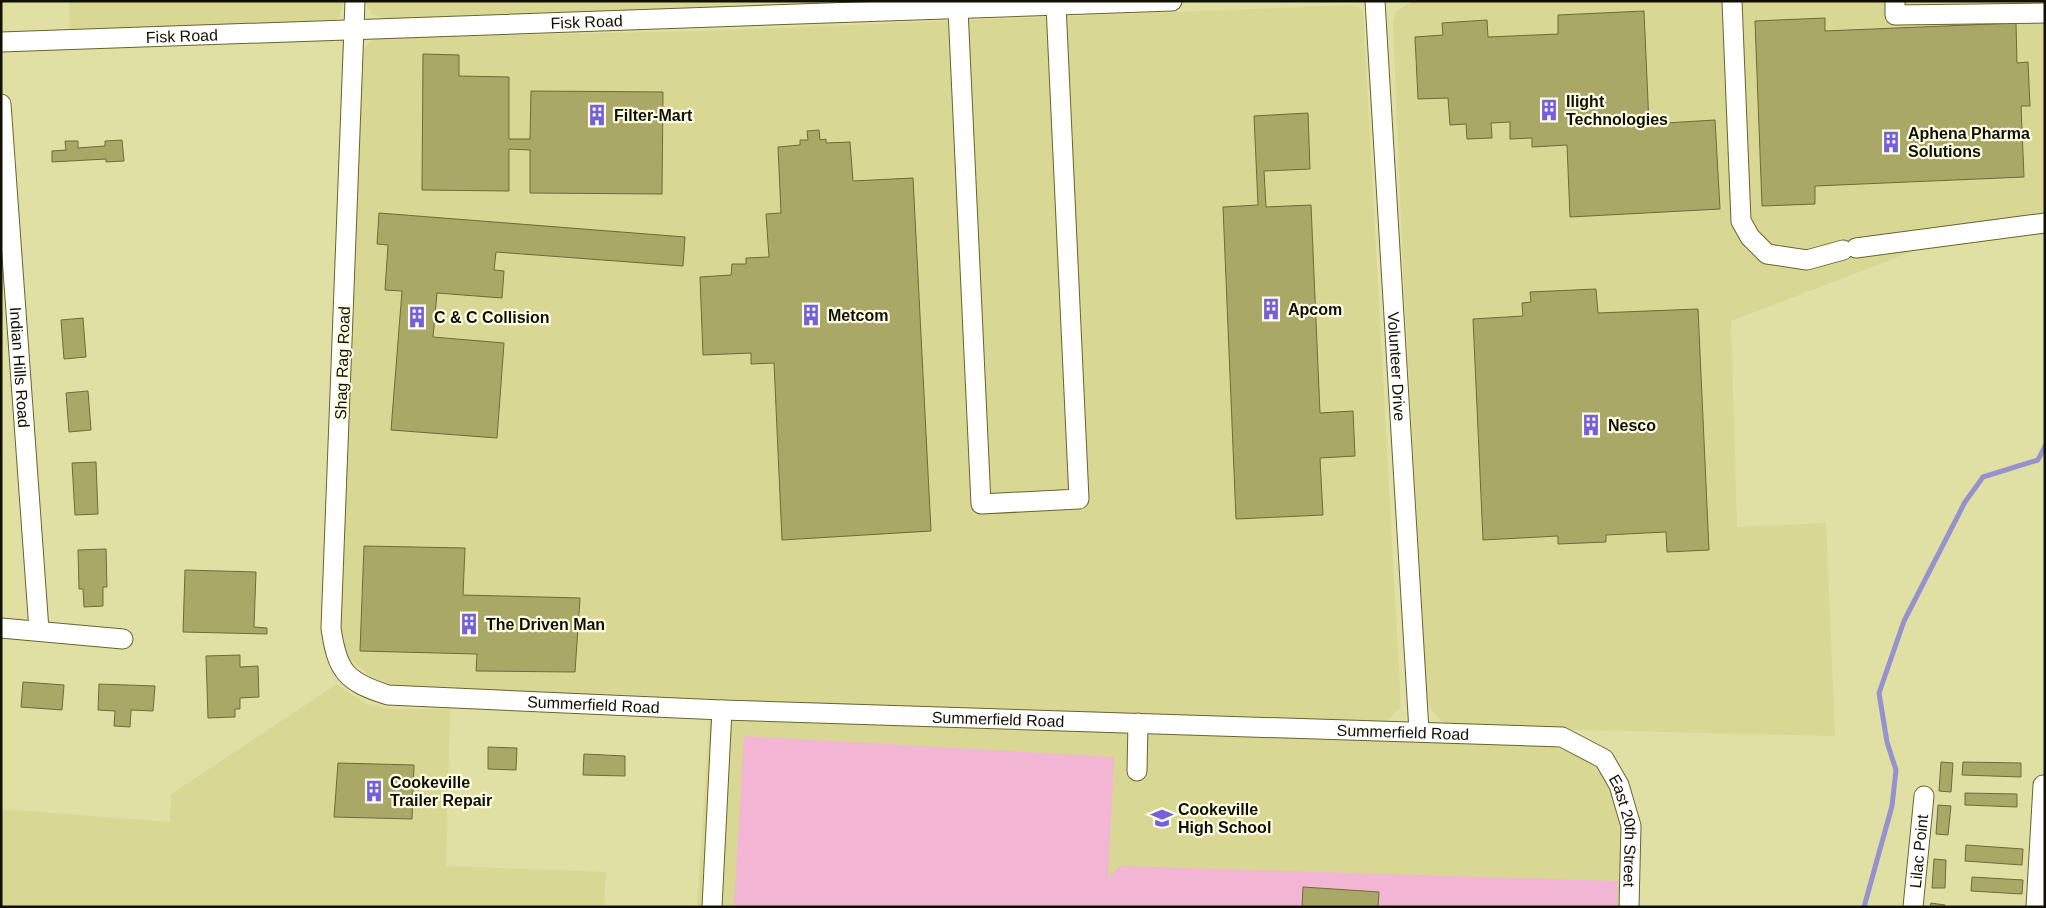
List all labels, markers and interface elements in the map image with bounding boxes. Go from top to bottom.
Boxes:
street label: Fisk Road [550,12,623,32]
street label: Fisk Road [146,26,218,46]
place label: Ilight Technologies [1566,93,1668,128]
building icon: Ilight Technologies [1536,97,1562,123]
building icon: Filter-Mart [584,102,610,128]
place label: Filter-Mart [614,107,693,124]
place label: Aphena Pharma Solutions [1908,125,2030,160]
building icon: Aphena Pharma Solutions [1878,129,1904,155]
building icon: Apcom [1258,296,1284,322]
place label: Apcom [1288,301,1342,318]
building icon: Metcom [798,302,824,328]
building icon: C & C Collision [404,304,430,330]
street label: Indian Hills Road [7,306,32,428]
street label: Shag Rag Road [332,306,353,420]
place label: Metcom [828,307,888,324]
place label: C & C Collision [434,309,550,326]
street label: Volunteer Drive [1385,311,1408,422]
building icon: Nesco [1578,412,1604,438]
place label: Nesco [1608,417,1656,434]
building icon: The Driven Man [456,611,482,637]
place label: The Driven Man [486,616,605,633]
street label: Summerfield Road [527,693,660,716]
street label: Summerfield Road [932,709,1065,730]
street label: Summerfield Road [1336,722,1469,743]
street label: East 20th Street [1606,771,1639,888]
place label: Cookeville Trailer Repair [390,774,492,809]
building icon: Cookeville Trailer Repair [361,778,387,804]
place label: Cookeville High School [1178,801,1271,836]
school or university icon: Cookeville High School [1149,805,1175,831]
street label: Lilac Point [1907,813,1931,889]

